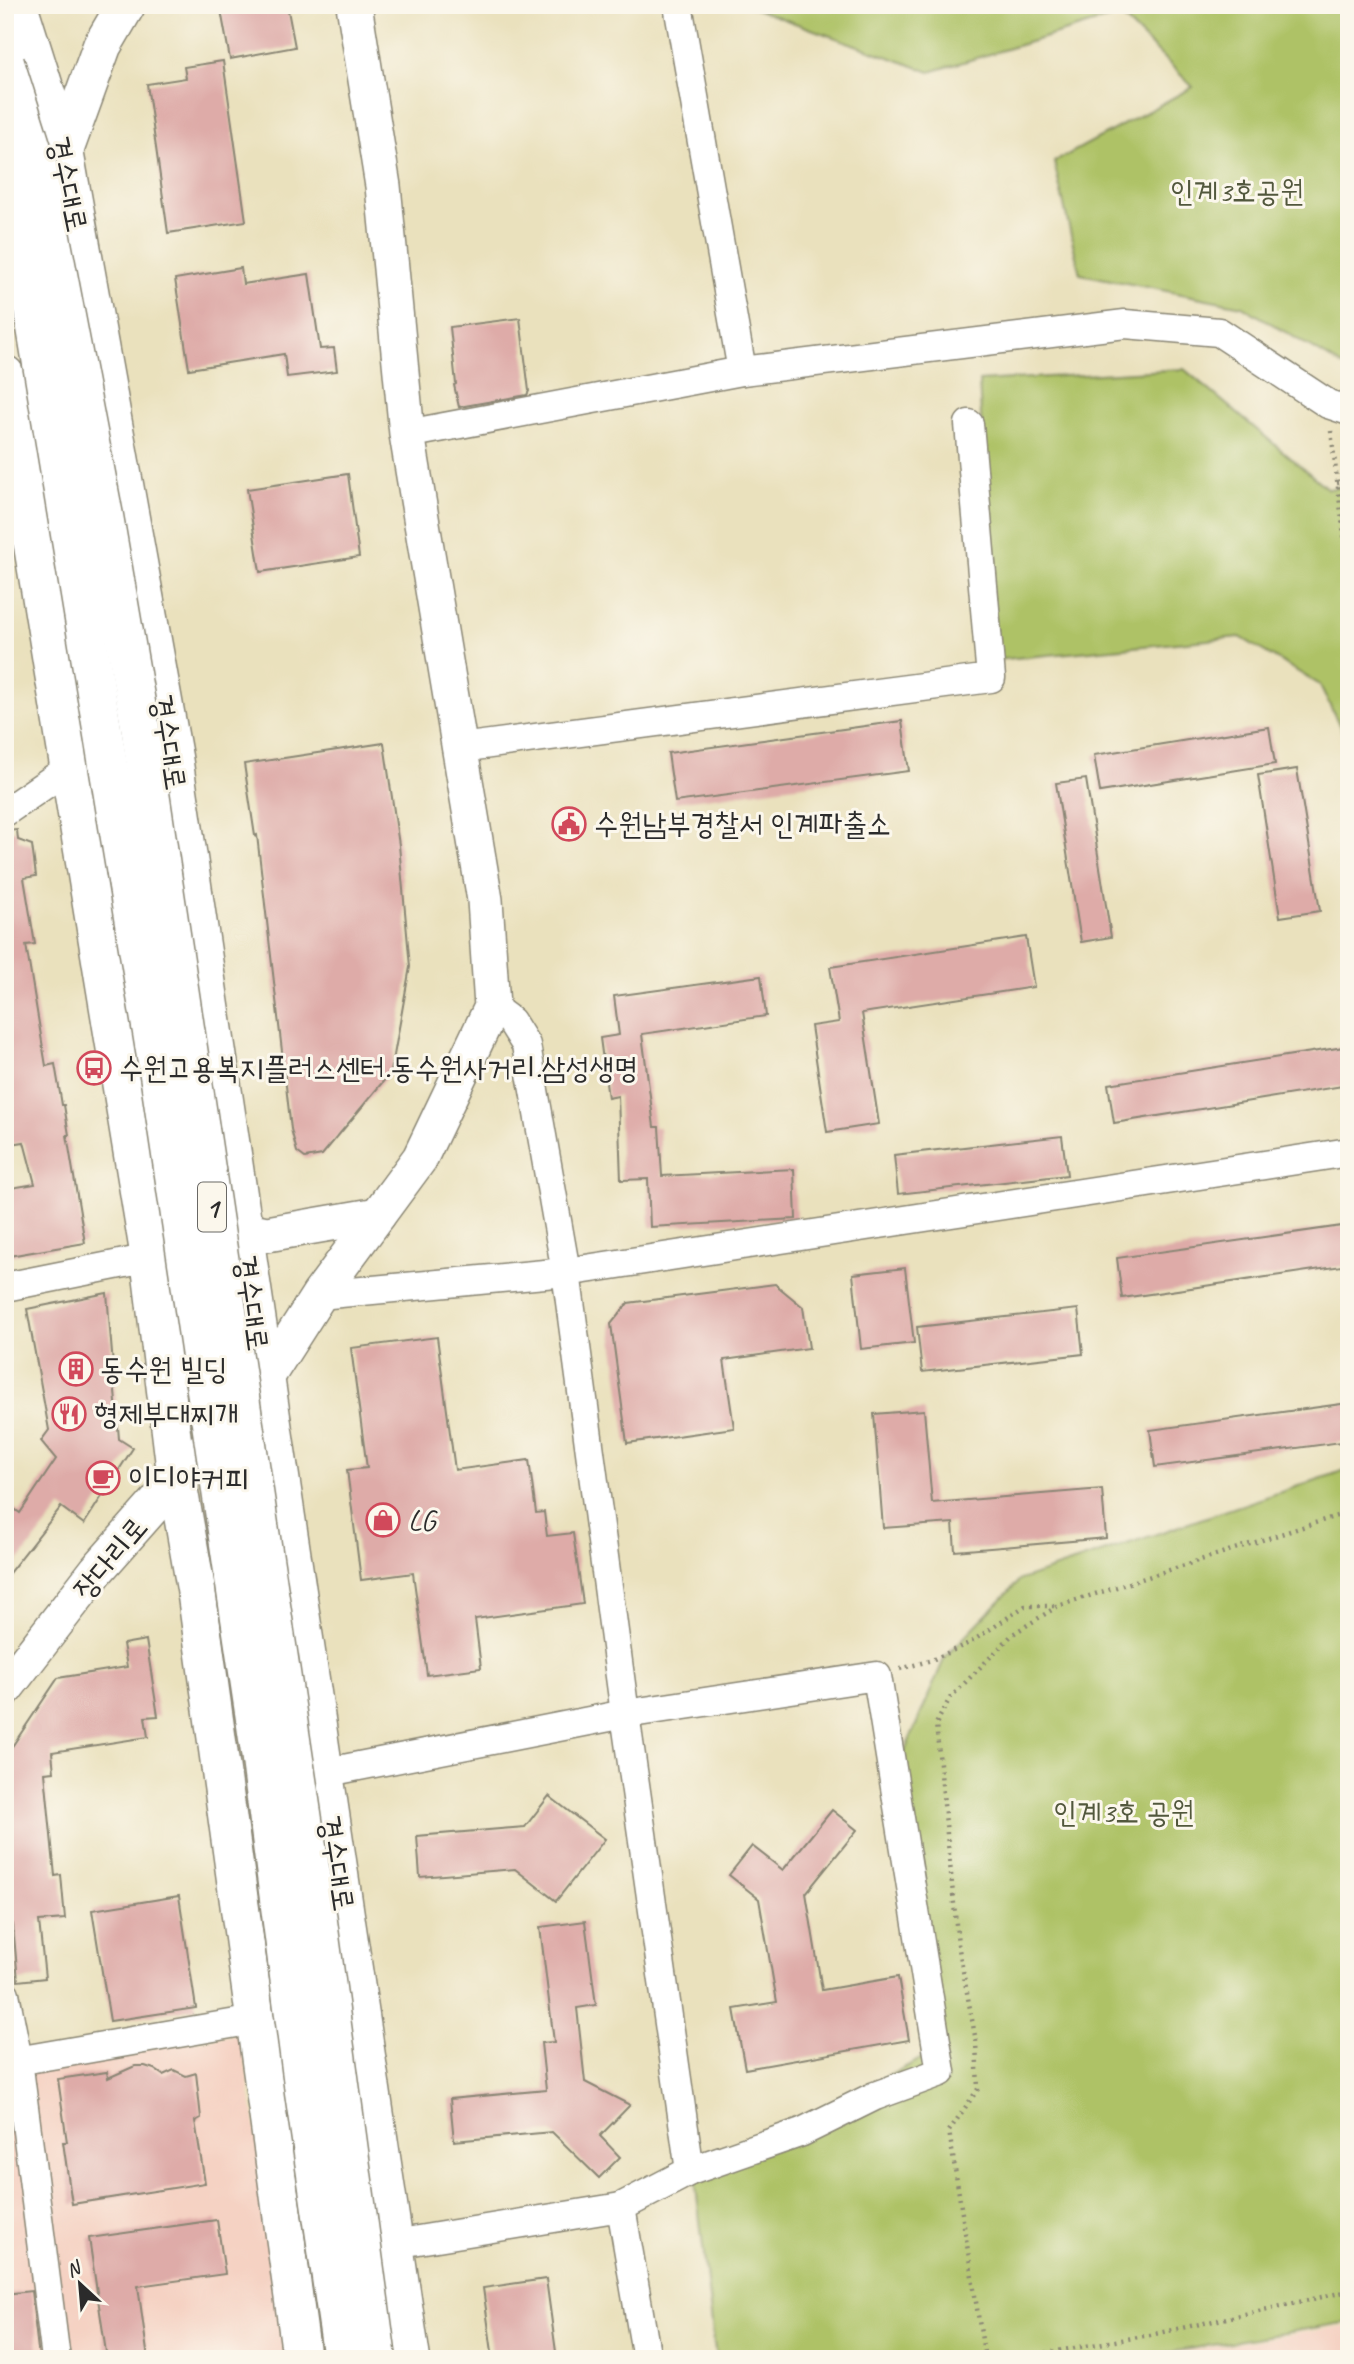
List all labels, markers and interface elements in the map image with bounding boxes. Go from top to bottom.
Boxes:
street label: 경수대로 [39,133,97,235]
park label: 인계3호공원 [1170,172,1304,210]
street label: 경수대로 [143,691,195,793]
public building icon: 수원남부경찰서 인계파출소 [550,805,588,843]
place label: 수원남부경찰서 인계파출소 [594,805,891,843]
bus stop icon: 수원고용복지플러스센터.동수원사거리.삼성생명 [75,1049,113,1087]
place label: 수원고용복지플러스센터.동수원사거리.삼성생명 [119,1049,638,1087]
road number: 1 [198,1182,226,1232]
street label: 경수대로 [226,1253,278,1353]
building icon: 동수원 빌딩 [57,1350,95,1388]
place label: 동수원 빌딩 [100,1350,228,1388]
restaurant icon: 형제부대찌개 [50,1395,88,1433]
place label: 형제부대찌개 [94,1395,239,1433]
cafe icon: 이디야커피 [84,1459,122,1497]
place label: 이디야커피 [128,1459,249,1497]
shop icon: LG [364,1501,402,1539]
place label: LG [408,1501,438,1539]
street label: 장다리로 [64,1509,156,1607]
park label: 인계3호 공원 [1053,1793,1195,1831]
street label: 경수대로 [311,1812,363,1914]
north arrow [46,2248,116,2318]
text: N [62,2255,86,2283]

